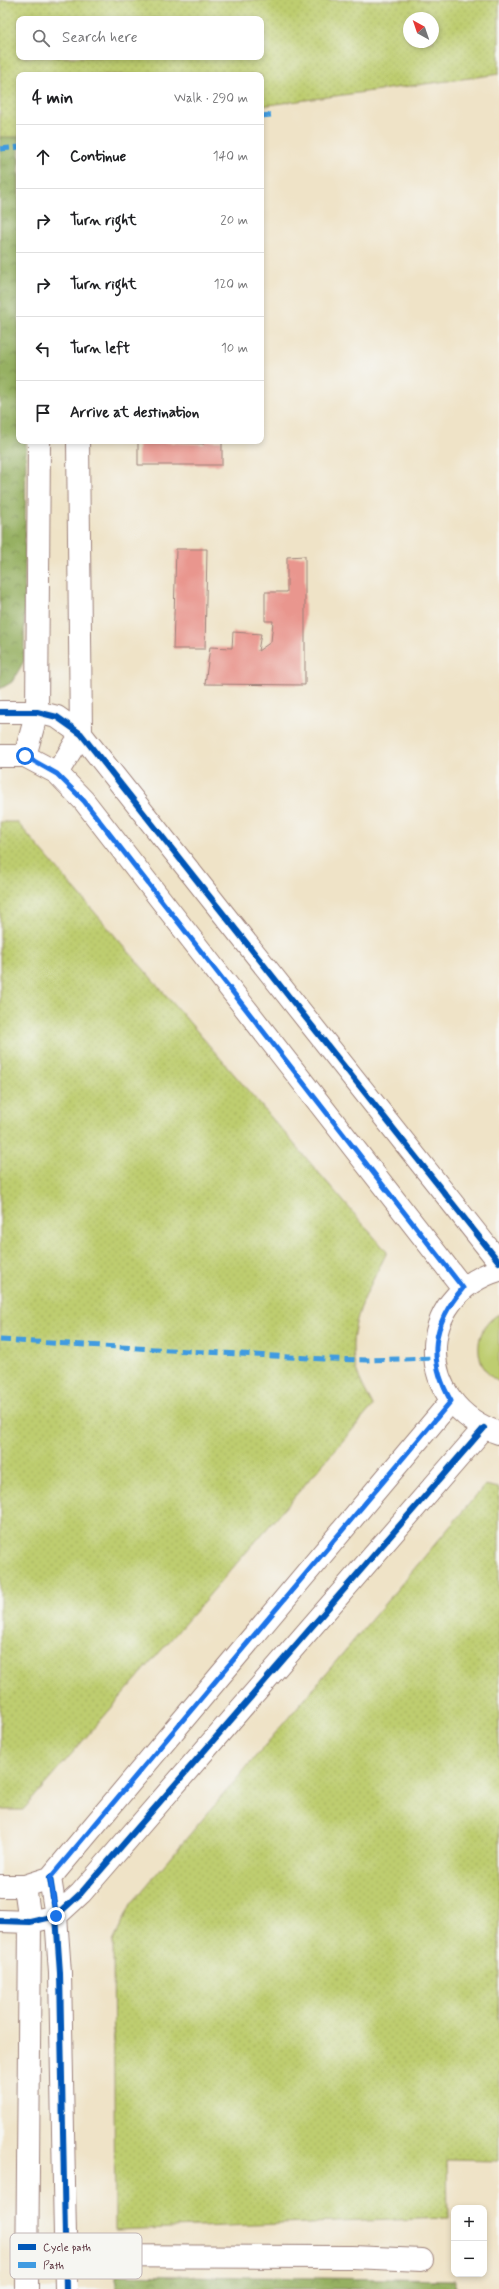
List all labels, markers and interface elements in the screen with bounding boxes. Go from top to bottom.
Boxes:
north arrow [403,12,439,48]
search box [16,16,264,60]
icon: search [30,27,52,49]
text: Search here [62,28,138,48]
text: 4 min [32,87,73,109]
text: Walk · 290 m [174,90,248,107]
icon: ahead [32,146,54,168]
text: Continue [70,147,126,167]
text: 140 m [213,148,248,165]
icon: right [32,210,54,232]
text: Turn right [70,211,137,231]
text: 20 m [220,212,248,229]
icon: right [32,274,54,296]
text: Turn right [70,275,137,295]
text: 120 m [214,276,248,293]
icon: left [32,338,54,360]
text: Turn left [70,339,130,359]
text: 10 m [221,340,248,357]
icon: arrive [32,402,54,424]
text: Arrive at destination [70,403,199,423]
route start [16,747,34,765]
route end [47,1907,65,1925]
map controls [451,2205,487,2277]
button: + [451,2205,487,2241]
legend [10,2233,142,2279]
text: Cycle path [43,2241,91,2255]
button: − [451,2241,487,2277]
text: Path [43,2259,64,2273]

